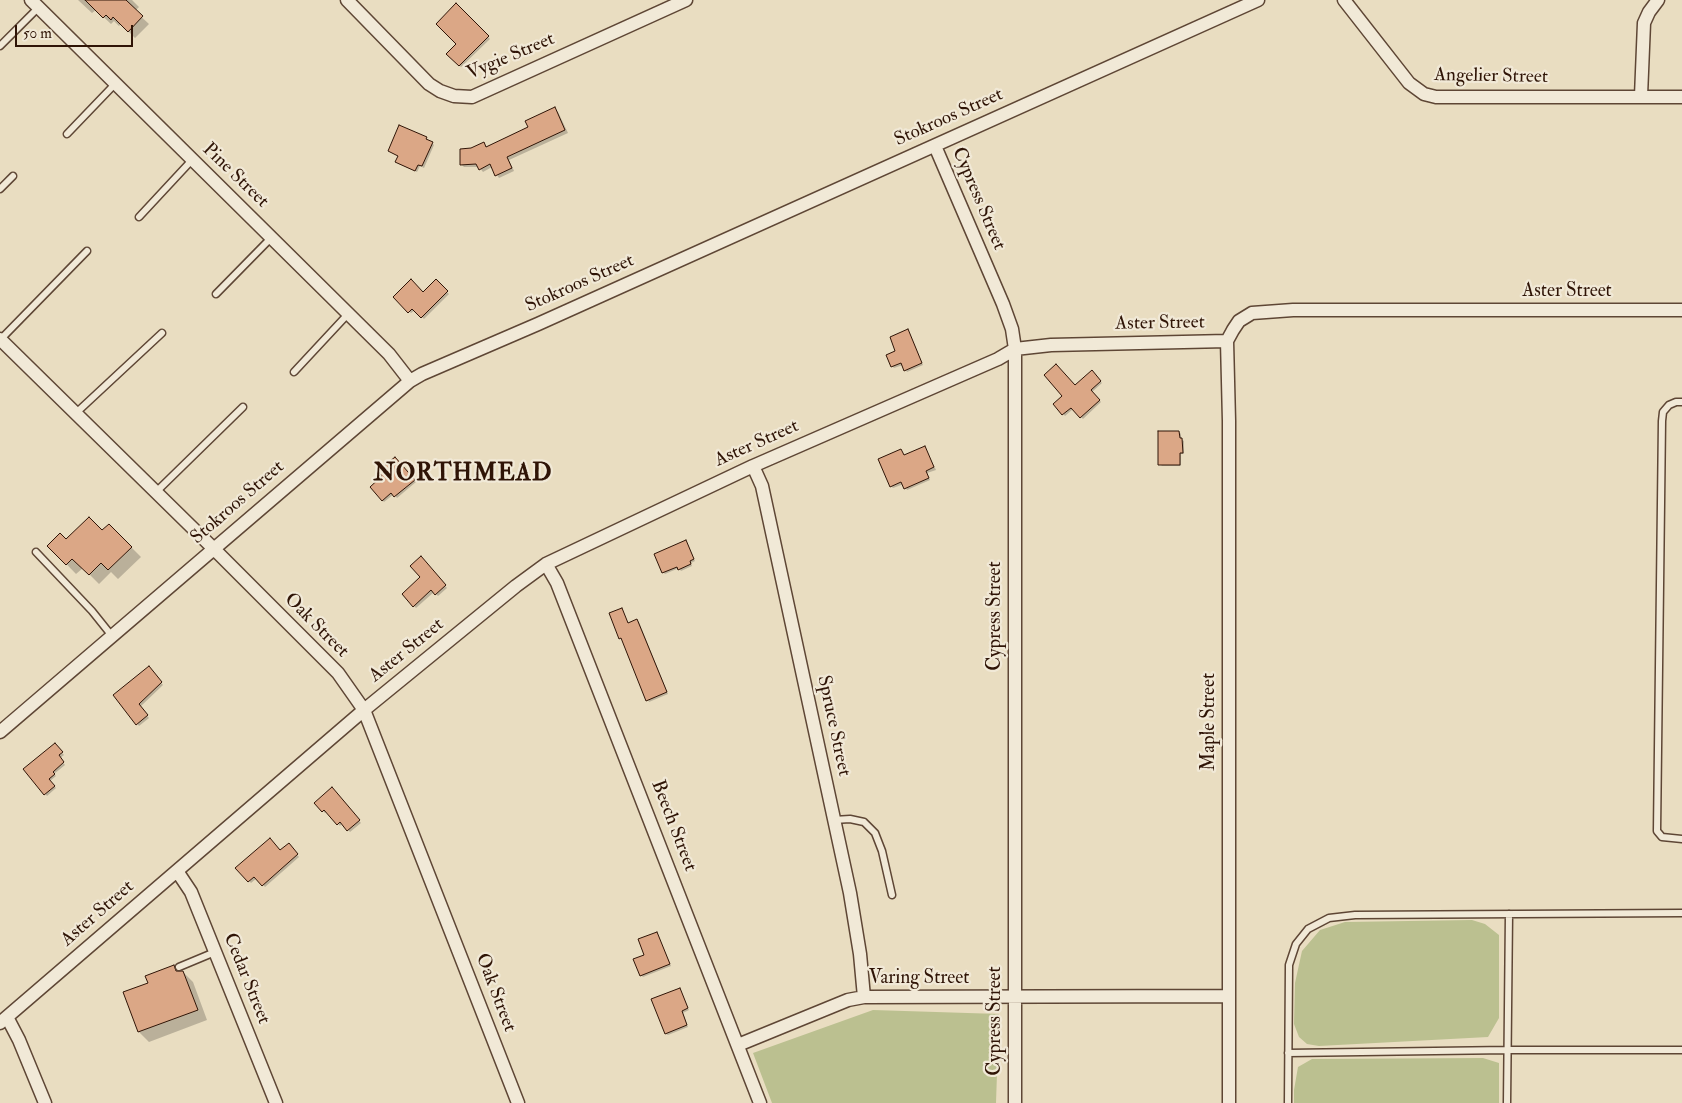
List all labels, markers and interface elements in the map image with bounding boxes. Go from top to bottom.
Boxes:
scale bar [18,15,135,47]
text: 50 m [23,24,52,43]
street label: Vygie Street [464,28,558,86]
street label: Angelier Street [1434,65,1548,89]
street label: Stokroos Street [891,84,1007,152]
street label: Pine Street [197,139,273,213]
street label: Cypress Street [946,144,1010,254]
street label: Stokroos Street [522,250,638,318]
street label: Aster Street [1522,281,1612,303]
street label: Aster Street [1115,312,1205,336]
street label: Aster Street [711,415,803,473]
street label: Stokroos Street [187,456,289,550]
district label: NORTHMEAD [372,461,554,489]
street label: Cypress Street [985,561,1007,671]
street label: Oak Street [279,589,353,663]
street label: Aster Street [365,614,449,688]
street label: Maple Street [1199,673,1221,771]
street label: Spruce Street [811,674,855,778]
street label: Beech Street [645,777,701,875]
street label: Aster Street [57,876,139,952]
street label: Cedar Street [217,930,275,1028]
street label: Oak Street [470,951,520,1035]
street label: Cypress Street [985,966,1007,1076]
street label: Varing Street [869,968,969,990]

